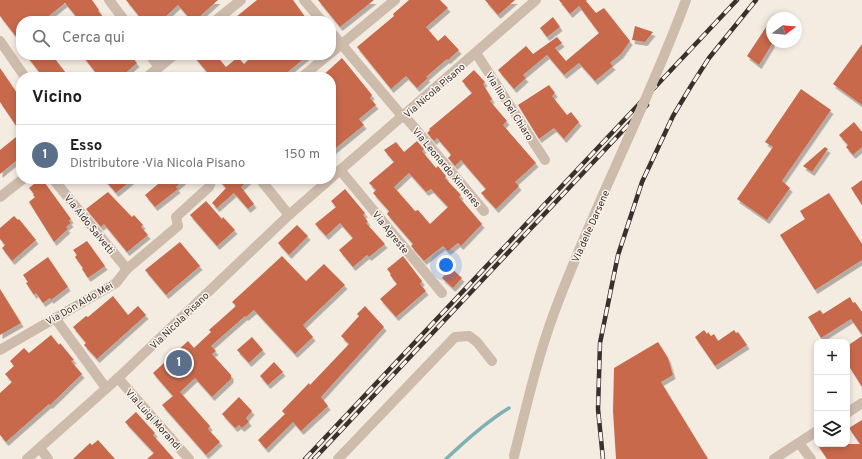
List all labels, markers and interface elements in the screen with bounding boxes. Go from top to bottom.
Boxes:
north arrow [766,12,802,48]
search box [16,16,336,60]
icon: search [30,27,52,49]
text: Cerca qui [62,29,125,48]
street label: Via Nicola Pisano [402,61,469,121]
street label: Via Ilio Del Chiaro [482,70,536,144]
text: Vicino [32,87,82,109]
street label: Via Leonardo Ximenes [409,126,483,211]
text: Esso [70,137,102,156]
text: 1 [42,147,48,163]
text: 150 m [285,147,320,163]
text: Distributore · Via Nicola Pisano [70,156,245,172]
street label: Via delle Darsene [570,188,613,265]
street label: Via Aldo Salvetti [61,192,117,257]
street label: Via Agreste [369,209,411,257]
your location [436,255,456,275]
street label: Via Don Aldo Mei [44,280,116,329]
street label: Via Nicola Pisano [148,289,213,353]
map controls [814,339,850,447]
button: + [814,339,850,375]
pin: 1 [166,348,192,378]
button: − [814,375,850,411]
street label: Via Luigi Morandi [122,387,184,453]
button: layers [814,411,850,447]

